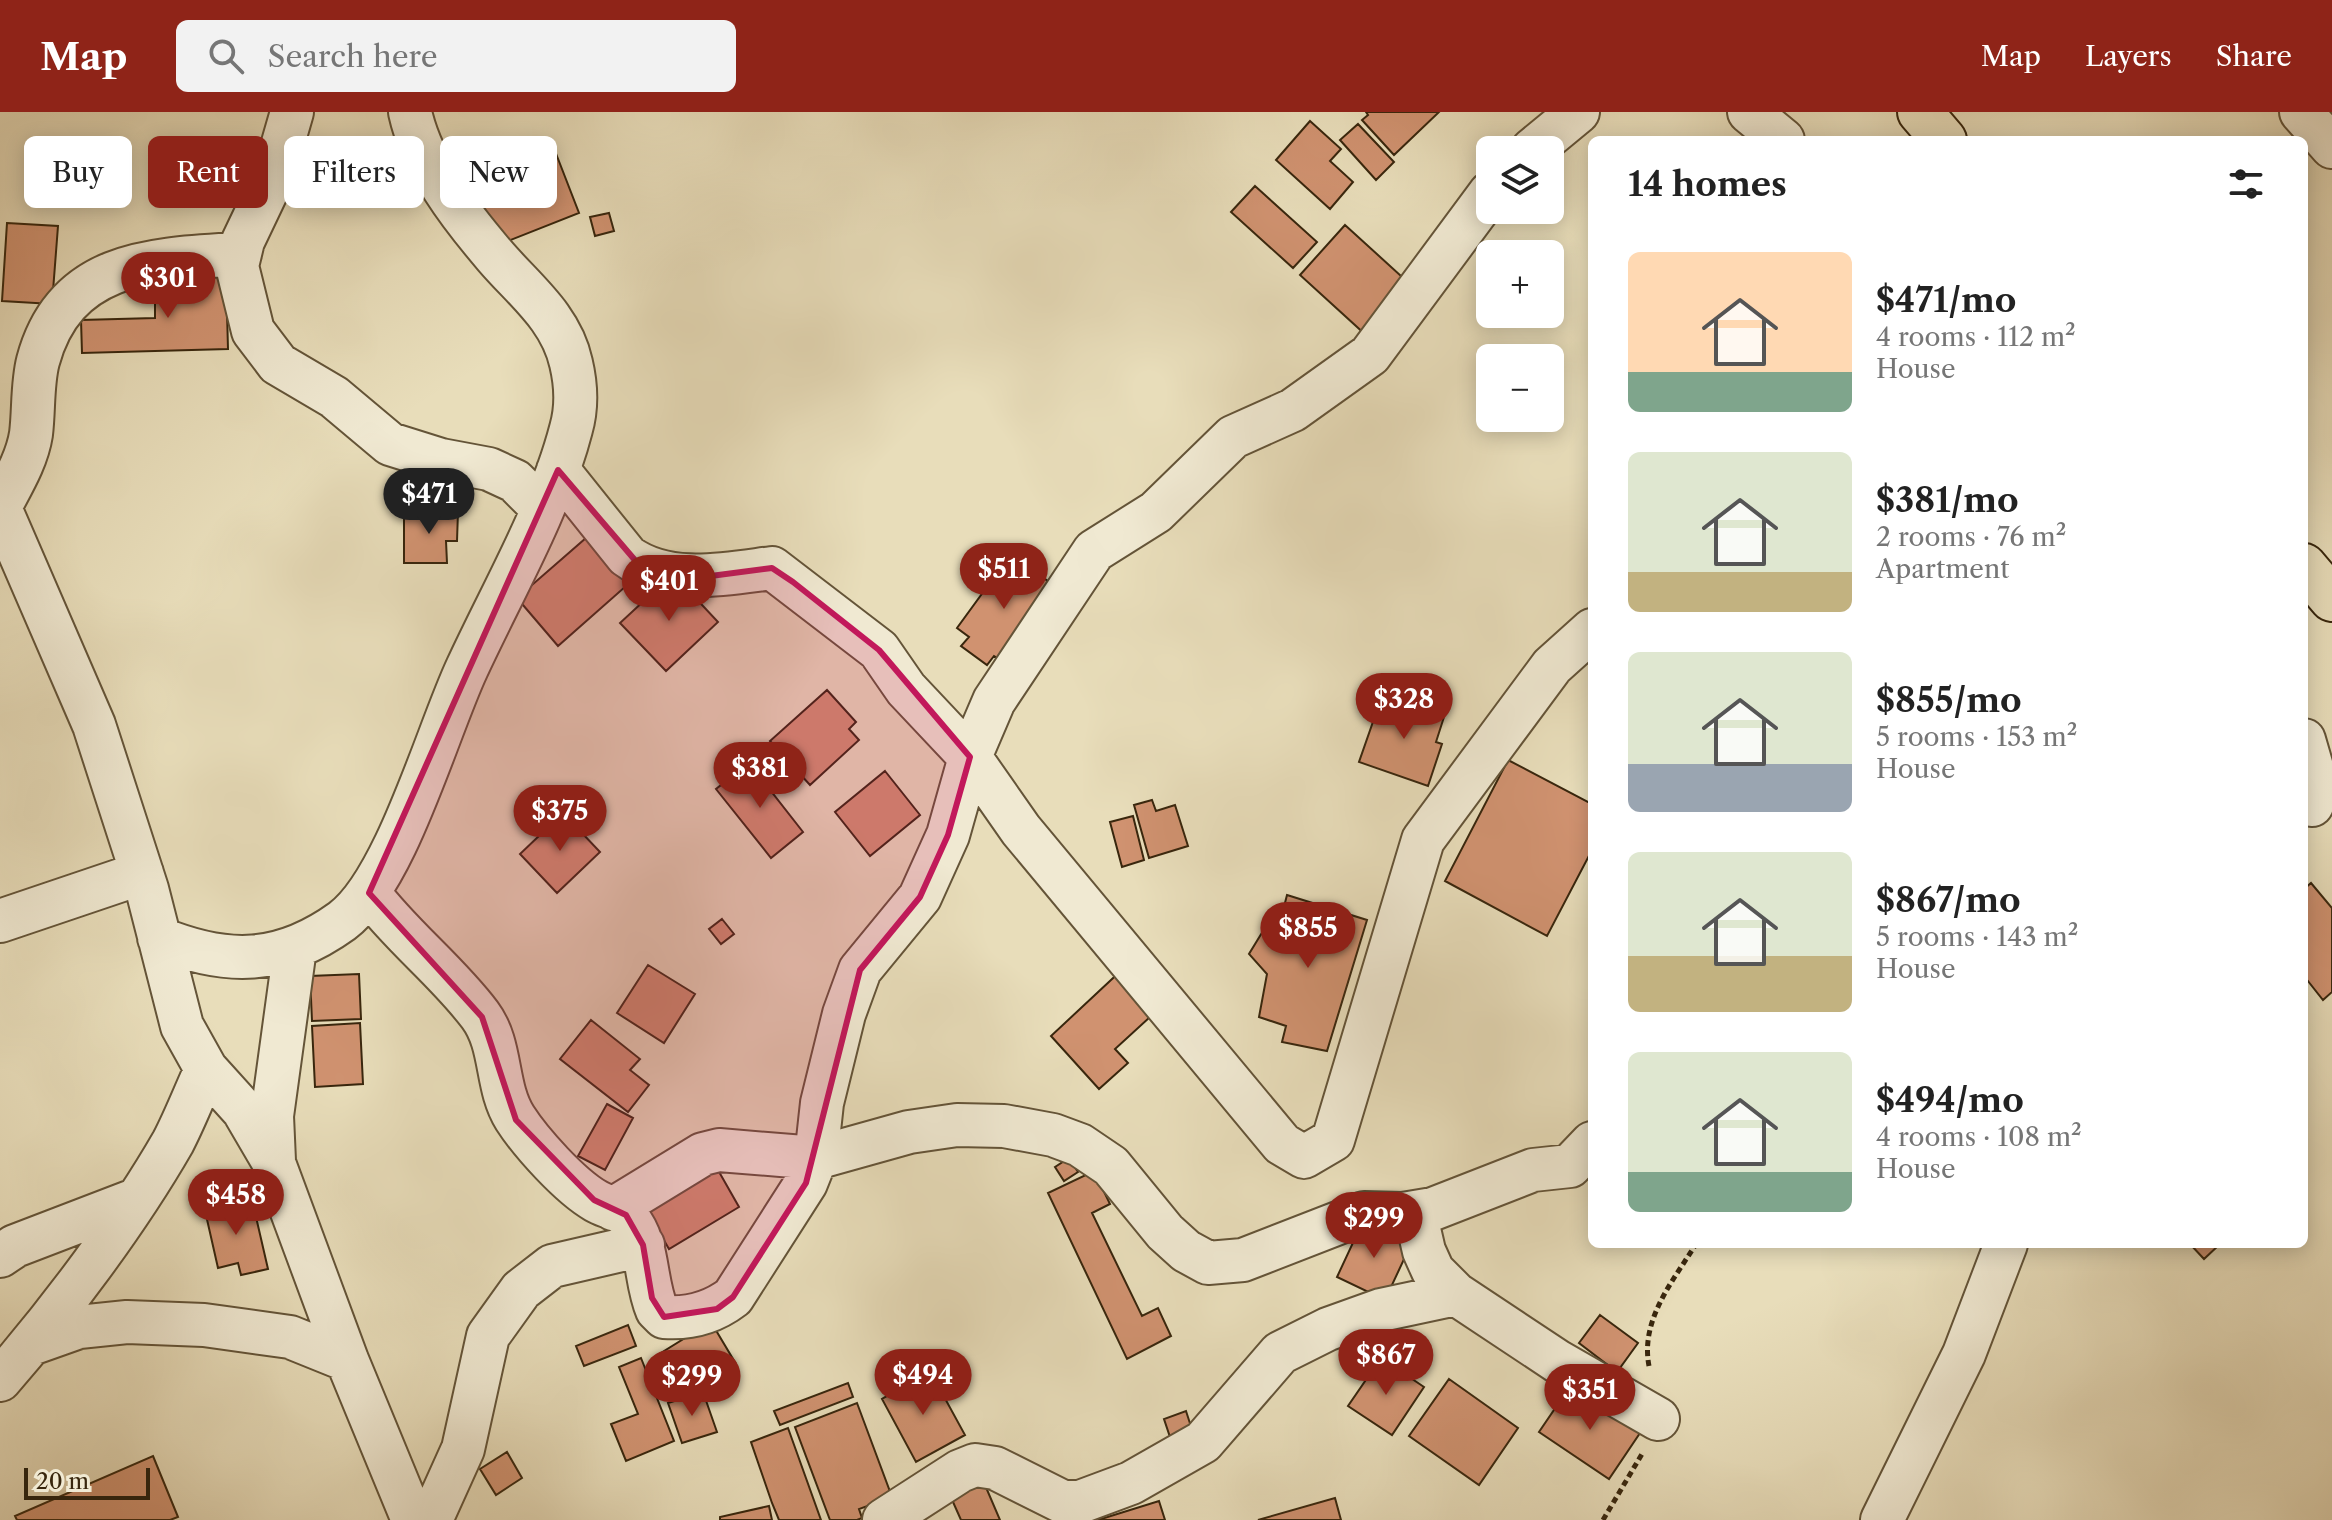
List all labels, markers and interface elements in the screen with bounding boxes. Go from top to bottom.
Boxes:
search box [176,20,736,92]
text: Map [40,33,128,80]
icon: search [204,34,248,78]
text: Search here [268,38,438,75]
text: Map [1981,39,2041,73]
text: Layers [2085,39,2172,73]
text: Share [2216,39,2292,73]
chip: Buy [24,136,132,208]
chip: Rent [148,136,268,208]
chip: Filters [284,136,424,208]
chip: New [440,136,557,208]
map controls [1476,136,1564,432]
button: layers [1476,136,1564,224]
icon: filters [2224,162,2268,206]
text: 14 homes [1628,163,1787,205]
button: + [1476,240,1564,328]
pin: $301 [121,252,215,320]
text: $301 [139,262,197,294]
text: $471/mo [1876,279,2016,321]
icon: home [1692,284,1788,380]
text: 4 rooms · 112 m² [1876,321,2076,353]
button: − [1476,344,1564,432]
text: House [1876,353,1956,385]
pin: $471 [382,468,476,536]
text: $471 [401,478,457,510]
text: $381/mo [1876,479,2019,521]
icon: home [1692,484,1788,580]
text: 2 rooms · 76 m² [1876,521,2066,553]
pin: $511 [957,543,1051,611]
text: $511 [978,553,1030,585]
text: Apartment [1876,553,2009,585]
pin: $401 [622,555,716,623]
text: $401 [640,565,698,597]
pin: $328 [1357,673,1451,741]
text: $855/mo [1876,679,2022,721]
text: $328 [1374,683,1434,715]
icon: home [1692,684,1788,780]
text: 5 rooms · 153 m² [1876,721,2077,753]
pin: $381 [713,742,807,810]
text: $381 [732,752,788,784]
text: House [1876,753,1956,785]
pin: $375 [513,785,607,853]
text: $375 [532,795,588,827]
text: $867/mo [1876,879,2021,921]
icon: home [1692,884,1788,980]
pin: $855 [1261,902,1355,970]
text: $855 [1278,912,1338,944]
text: 5 rooms · 143 m² [1876,921,2078,953]
text: House [1876,953,1956,985]
text: $494/mo [1876,1079,2024,1121]
icon: home [1692,1084,1788,1180]
text: 4 rooms · 108 m² [1876,1121,2082,1153]
text: House [1876,1153,1956,1185]
pin: $458 [189,1169,283,1237]
text: $458 [206,1179,266,1211]
pin: $299 [1327,1192,1421,1260]
text: $299 [1344,1202,1404,1234]
pin: $867 [1339,1329,1433,1397]
text: $867 [1356,1339,1416,1371]
pin: $494 [876,1349,970,1417]
pin: $299 [645,1350,739,1418]
text: $494 [893,1359,953,1391]
text: $299 [662,1360,722,1392]
pin: $351 [1543,1364,1637,1432]
text: $351 [1562,1374,1618,1406]
scale bar [24,1464,150,1500]
text: 20 m [36,1468,89,1495]

